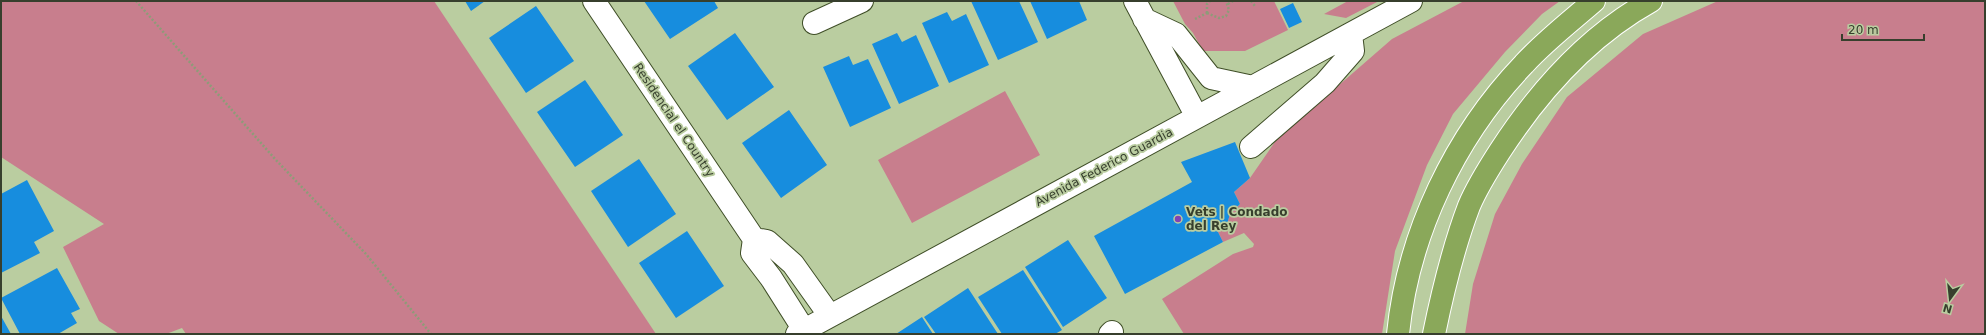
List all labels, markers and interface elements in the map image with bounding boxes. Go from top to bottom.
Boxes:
scale bar [1842,16,1924,42]
text: 20 m [1848,23,1879,37]
street label: Residencial el Country [631,61,717,179]
street label: Avenida Federico Guardia [1033,125,1175,209]
place label: Vets | Condado del Rey [1186,205,1288,233]
marker: Vets | Condado del Rey [1173,214,1183,224]
north arrow [1930,279,1970,319]
text: N [1941,301,1954,316]

